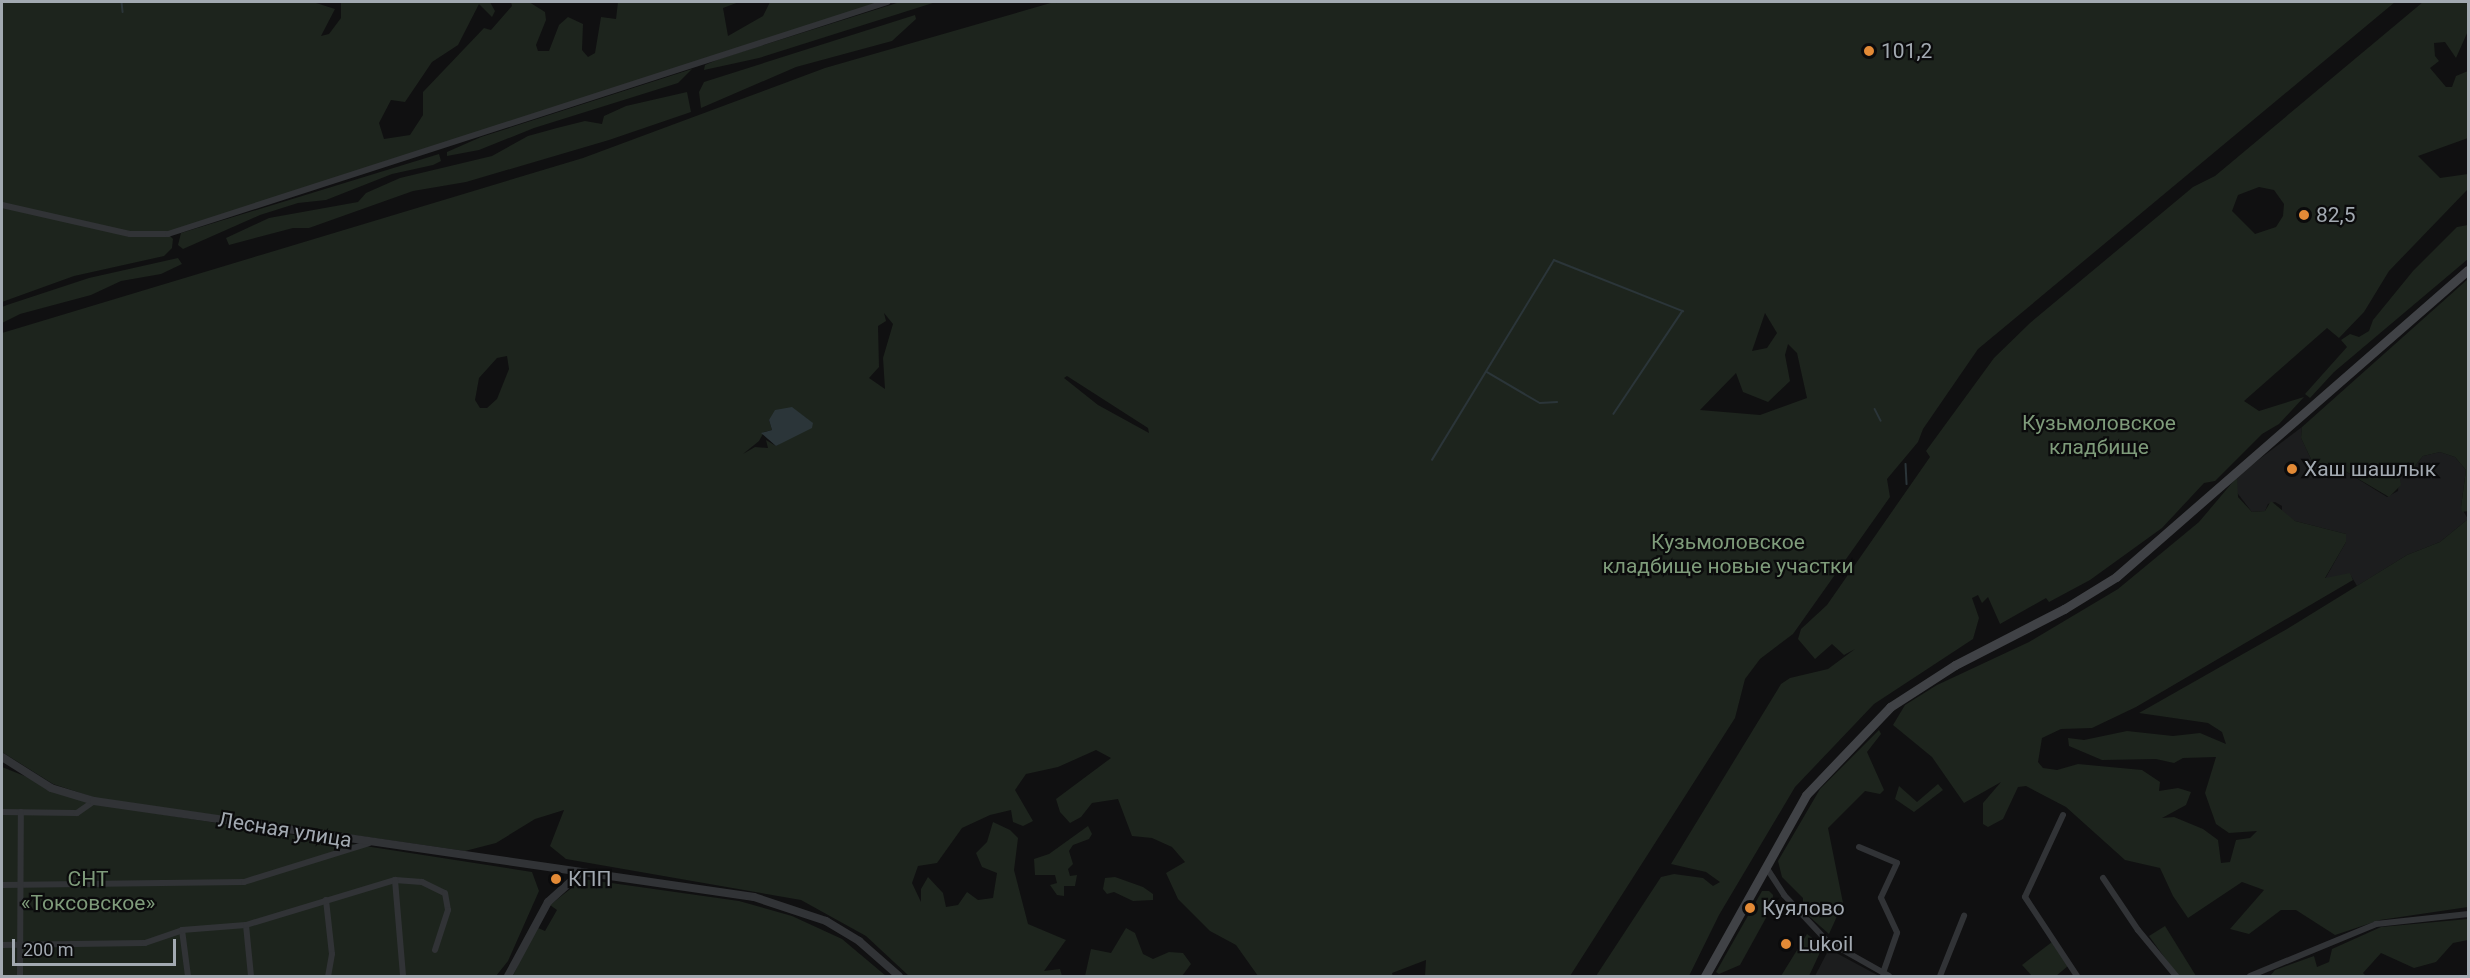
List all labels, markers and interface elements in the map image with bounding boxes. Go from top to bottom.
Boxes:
place label: 101,2 [1881,38,1932,64]
marker: 101,2 [1862,44,1876,58]
place label: 82,5 [2316,202,2356,228]
marker: 82,5 [2297,208,2311,222]
park label: Кузьмоловское кладбище [2022,410,2176,460]
place label: Хаш шашлык [2304,456,2436,482]
marker: Хаш шашлык [2285,462,2299,476]
park label: Кузьмоловское кладбище новые участки [1602,529,1854,579]
street label: Лесная улица [216,807,354,853]
park label: СНТ «Токсовское» [21,866,155,916]
place label: КПП [568,866,611,892]
marker: КПП [549,872,563,886]
place label: Куялово [1762,895,1845,921]
marker: Куялово [1743,901,1757,915]
scale bar [15,927,178,965]
place label: Lukoil [1798,931,1853,957]
marker: Lukoil [1779,937,1793,951]
text: 200 m [23,939,74,960]

